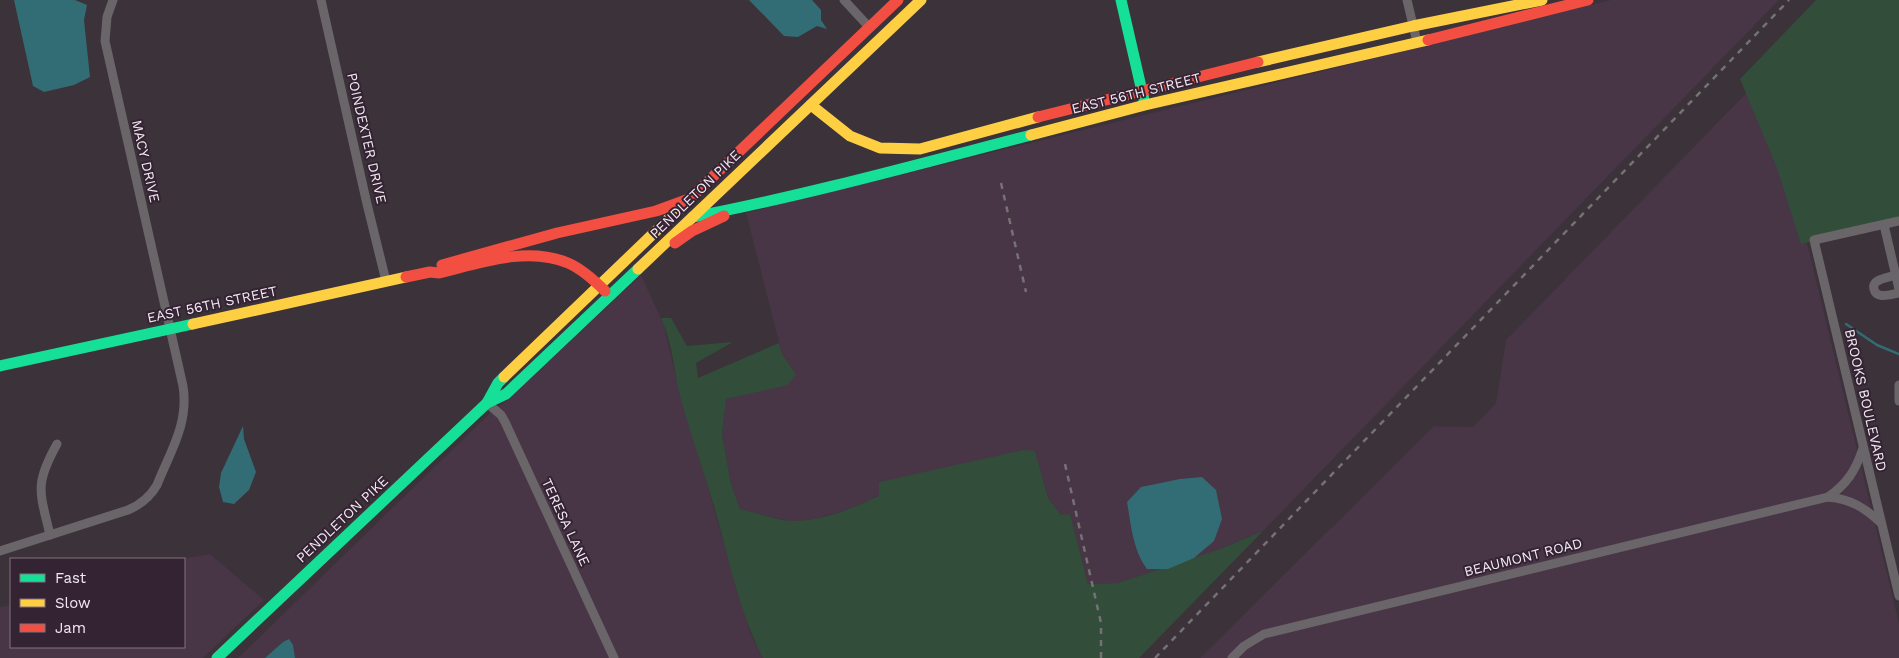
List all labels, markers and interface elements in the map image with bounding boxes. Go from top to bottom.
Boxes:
street label: EAST 56TH STREET [1070,69,1203,117]
street label: POINDEXTER DRIVE [344,71,390,205]
street label: MACY DRIVE [129,118,163,204]
street label: PENDLETON PIKE [646,147,744,241]
street label: EAST 56TH STREET [146,282,279,326]
street label: BROOKS BOULEVARD [1842,327,1890,473]
street label: PENDLETON PIKE [293,472,391,566]
street label: TERESA LANE [539,476,593,568]
street label: BEAUMONT ROAD [1462,535,1584,579]
legend [10,558,185,648]
text: Fast [55,569,87,587]
text: Slow [55,594,91,612]
text: Jam [55,619,86,637]

